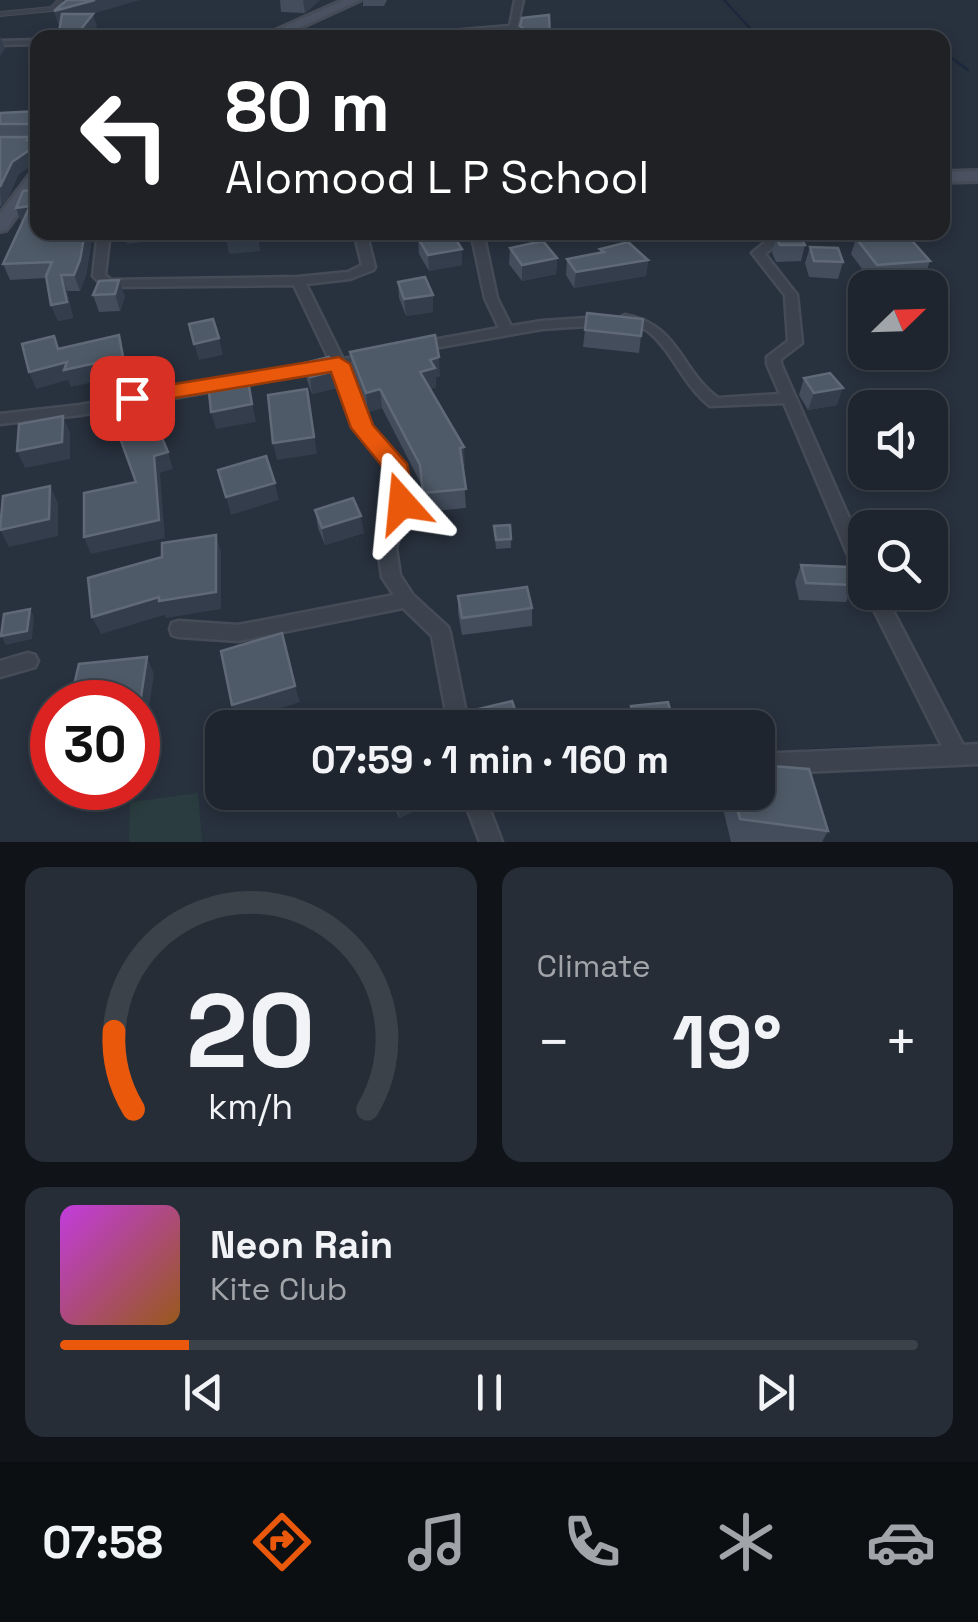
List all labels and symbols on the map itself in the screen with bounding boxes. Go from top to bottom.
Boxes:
north arrow [848,270,948,370]
pin [90,356,175,441]
position arrow [350,451,454,555]
speed limit sign: 30 [30,680,160,810]

